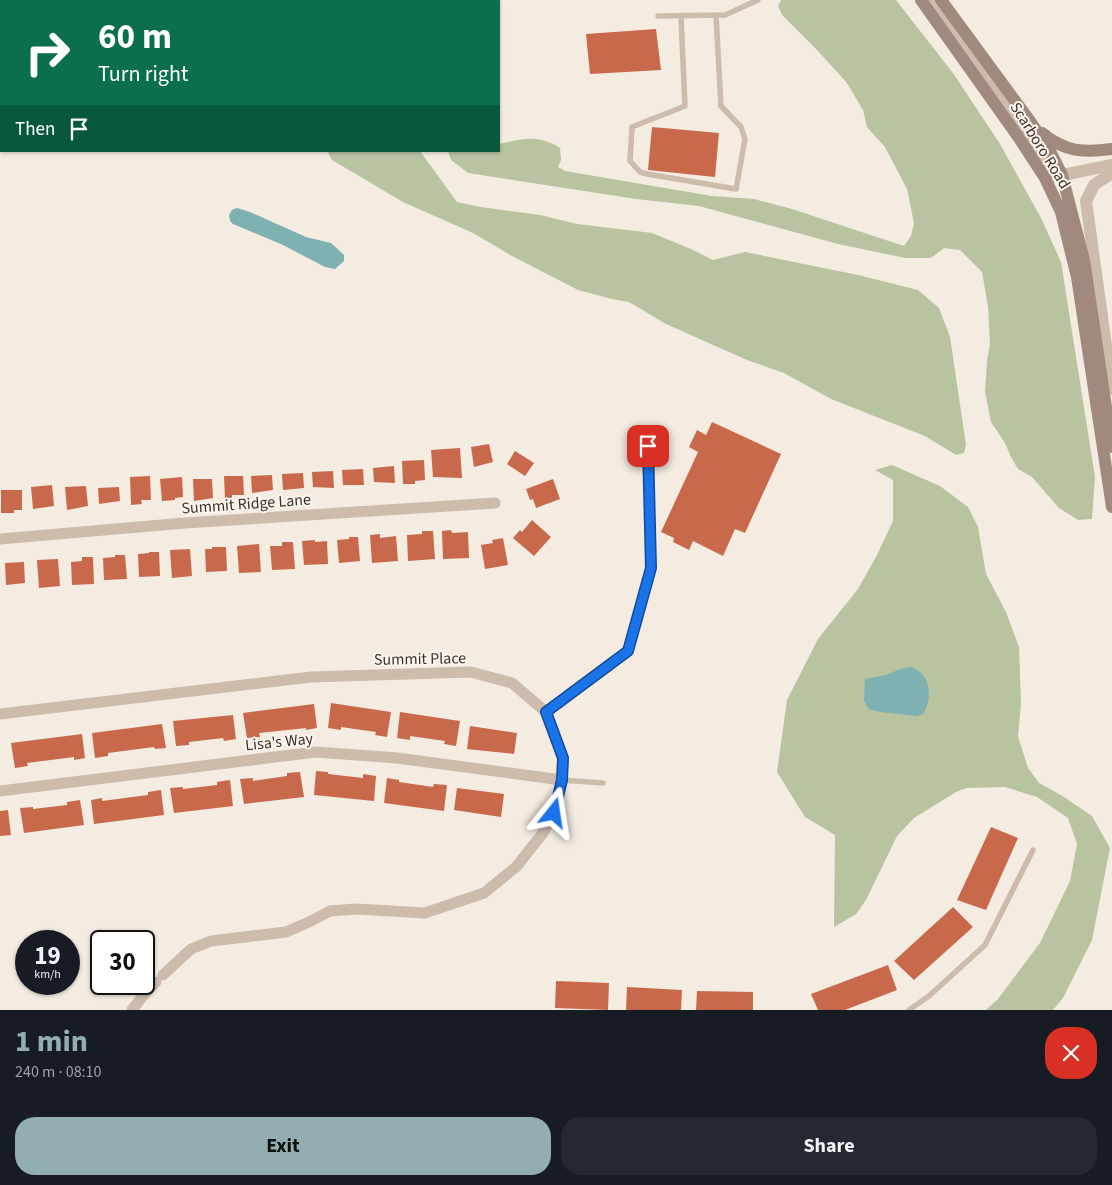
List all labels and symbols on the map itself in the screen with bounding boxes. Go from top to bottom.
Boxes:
street label: Scarboro Road [1005,98,1076,193]
pin [627,425,669,467]
street label: Summit Ridge Lane [181,488,312,519]
street label: Summit Place [374,647,466,671]
street label: Lisa's Way [244,727,315,756]
position arrow [527,786,579,838]
speed limit sign: 30 [90,930,155,995]

